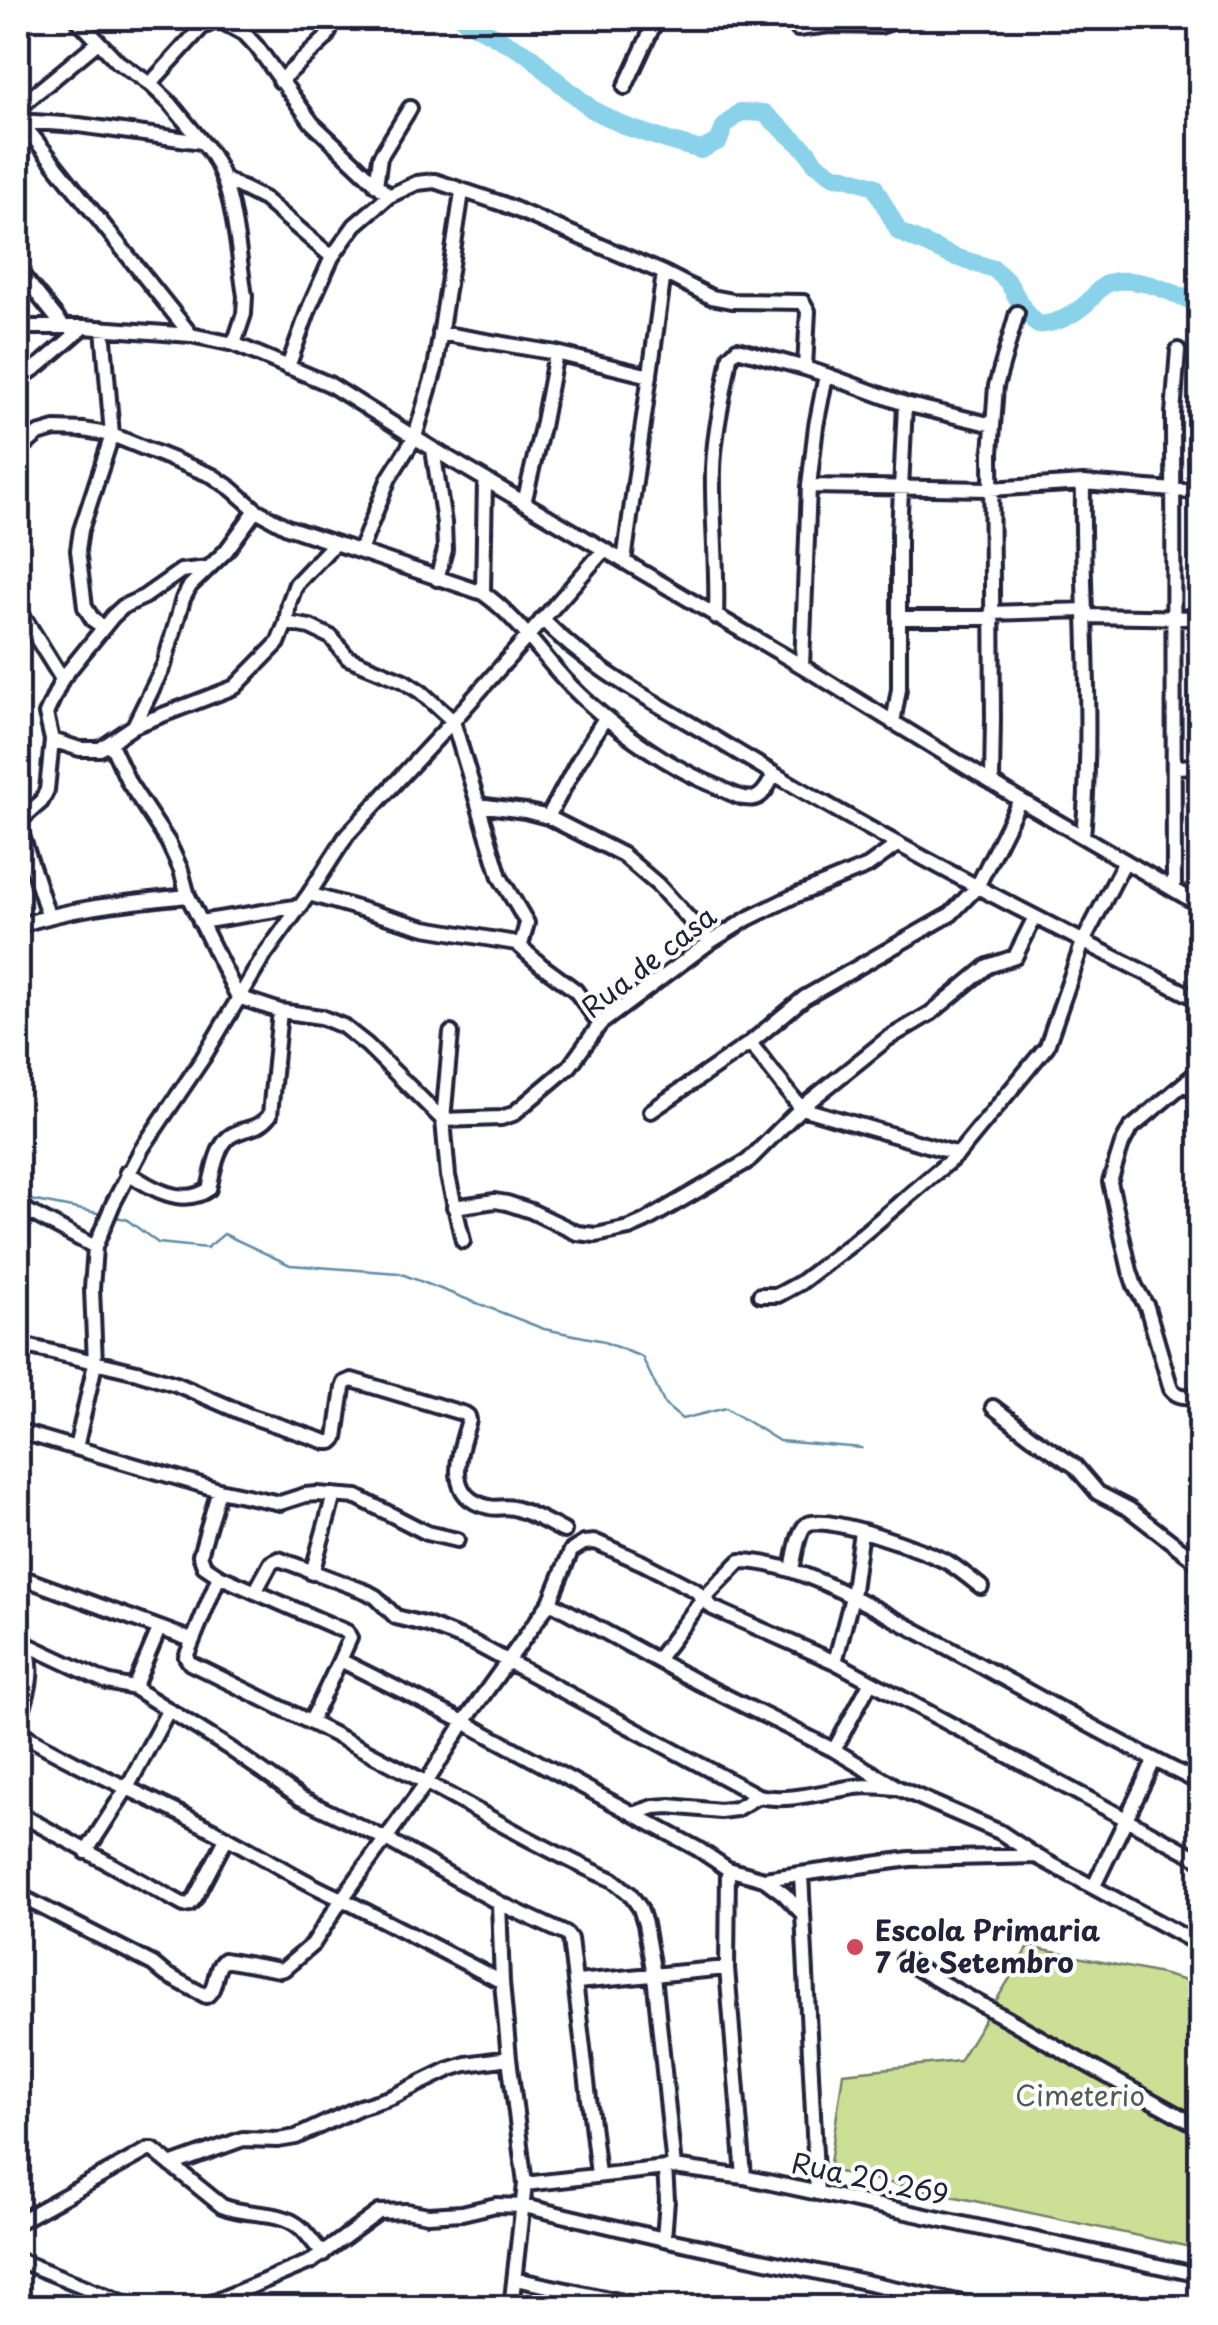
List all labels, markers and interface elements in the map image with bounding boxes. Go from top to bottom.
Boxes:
street label: Rua de casa [571,894,725,1027]
place label: Escola Primaria 7 de Setembro [875,1908,1101,1983]
marker: Escola Primaria 7 de Setembro [844,1936,866,1958]
park label: Cimeterio [1015,2073,1145,2116]
street label: Rua 20.269 [788,2140,953,2215]

